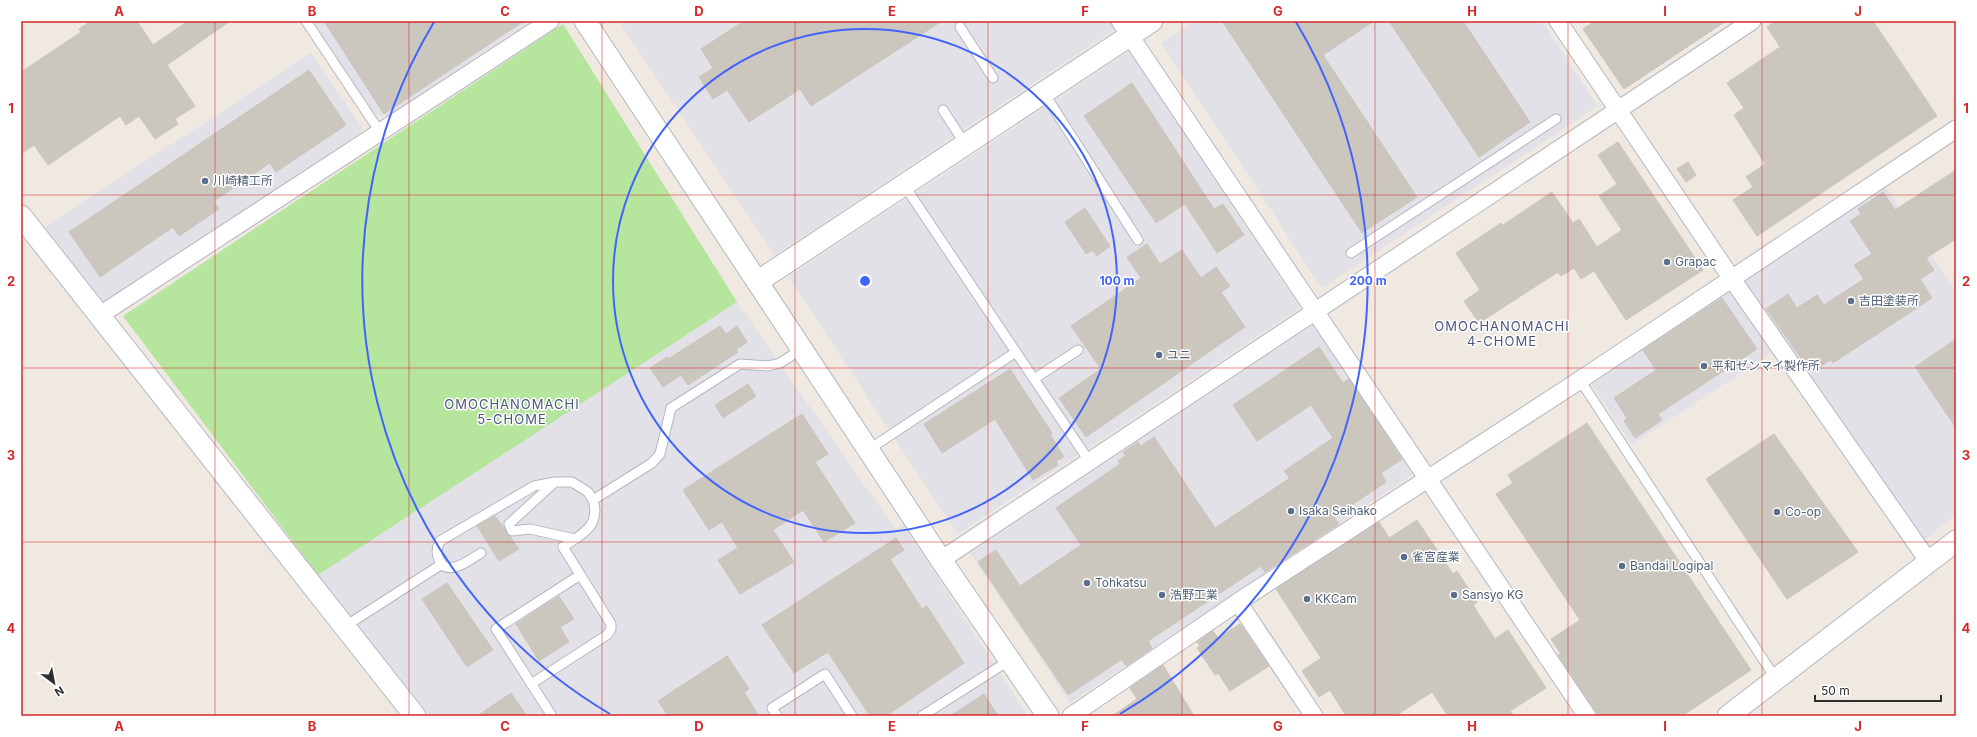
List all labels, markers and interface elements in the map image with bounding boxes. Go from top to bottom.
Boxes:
text: A [114,3,124,19]
text: B [308,3,317,19]
text: C [500,3,510,19]
text: D [694,3,704,19]
text: E [888,3,896,19]
text: F [1081,3,1089,19]
text: G [1273,3,1283,19]
text: H [1467,3,1477,19]
text: I [1663,3,1667,19]
text: J [1854,3,1862,19]
text: 1 [8,100,14,116]
text: 1 [1963,100,1969,116]
place label: 川崎精工所 [213,173,273,188]
marker: 川崎精工所 [200,176,210,186]
place label: Grapac [1675,254,1716,269]
marker: Grapac [1662,257,1672,267]
text: 2 [7,273,15,289]
text: 100 m [1099,273,1135,288]
text: 200 m [1349,273,1387,288]
text: 2 [1962,273,1970,289]
centre of rings [858,274,872,288]
place label: 吉田塗装所 [1859,293,1919,308]
marker: 吉田塗装所 [1846,296,1856,306]
district label: OMOCHANOMACHI 4-CHOME [1434,318,1570,349]
place label: ユニ [1167,347,1191,362]
marker: ユニ [1154,350,1164,360]
place label: 平和ゼンマイ製作所 [1712,358,1820,373]
marker: 平和ゼンマイ製作所 [1699,361,1709,371]
district label: OMOCHANOMACHI 5-CHOME [444,396,580,427]
text: 3 [7,447,15,463]
text: 3 [1962,447,1970,463]
place label: Isaka Seihako [1299,503,1377,518]
place label: Co-op [1785,504,1821,519]
marker: Isaka Seihako [1286,506,1296,516]
marker: Co-op [1772,507,1782,517]
place label: 雀宮産業 [1412,549,1460,564]
marker: 雀宮産業 [1399,552,1409,562]
place label: Bandai Logipal [1630,558,1713,573]
marker: Bandai Logipal [1617,561,1627,571]
place label: Tohkatsu [1095,575,1147,590]
marker: Tohkatsu [1082,578,1092,588]
place label: 浩野工業 [1170,587,1218,602]
place label: Sansyo KG [1462,587,1524,602]
marker: 浩野工業 [1157,590,1167,600]
marker: Sansyo KG [1449,590,1459,600]
place label: KKCam [1315,591,1357,606]
marker: KKCam [1302,594,1312,604]
text: 4 [7,620,16,636]
text: 4 [1962,620,1971,636]
north arrow [34,663,74,703]
scale bar [1815,677,1941,703]
text: N [52,683,67,700]
text: 50 m [1821,683,1850,698]
text: A [114,718,124,734]
text: B [308,718,317,734]
text: C [500,718,510,734]
text: D [694,718,704,734]
text: E [888,718,896,734]
text: F [1081,718,1089,734]
text: G [1273,718,1283,734]
text: H [1467,718,1477,734]
text: I [1663,718,1667,734]
text: J [1854,718,1862,734]

